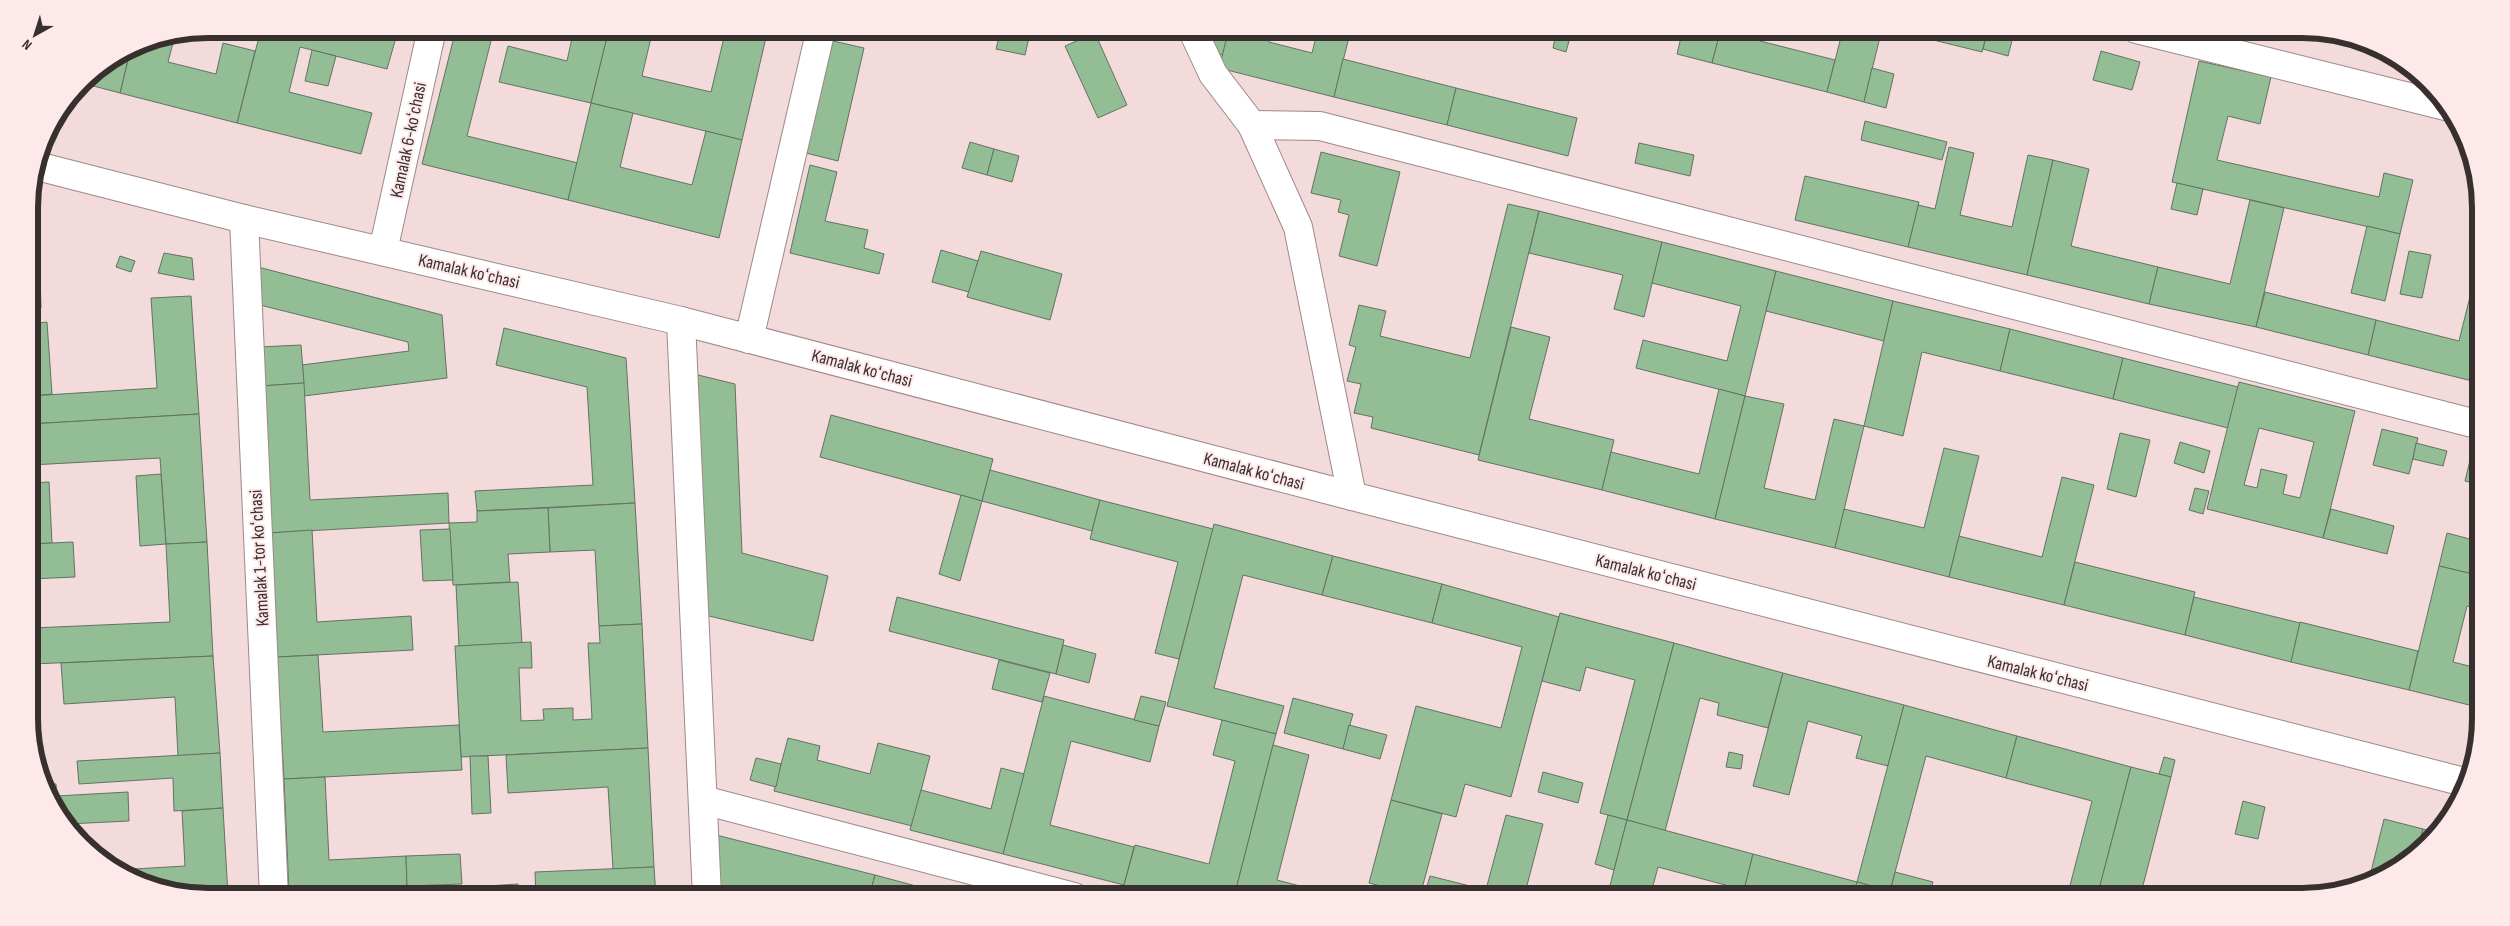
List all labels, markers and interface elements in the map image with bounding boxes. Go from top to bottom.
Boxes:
north arrow [10,10,60,60]
text: N [19,36,35,54]
street label: Kamalak 6-koʻchasi [386,80,431,200]
street label: Kamalak koʻchasi [416,250,522,293]
street label: Kamalak koʻchasi [809,345,914,392]
street label: Kamalak koʻchasi [1201,448,1306,495]
street label: Kamalak 1-tor koʻchasi [245,489,274,627]
street label: Kamalak koʻchasi [1593,550,1698,595]
street label: Kamalak koʻchasi [1985,651,2090,696]

